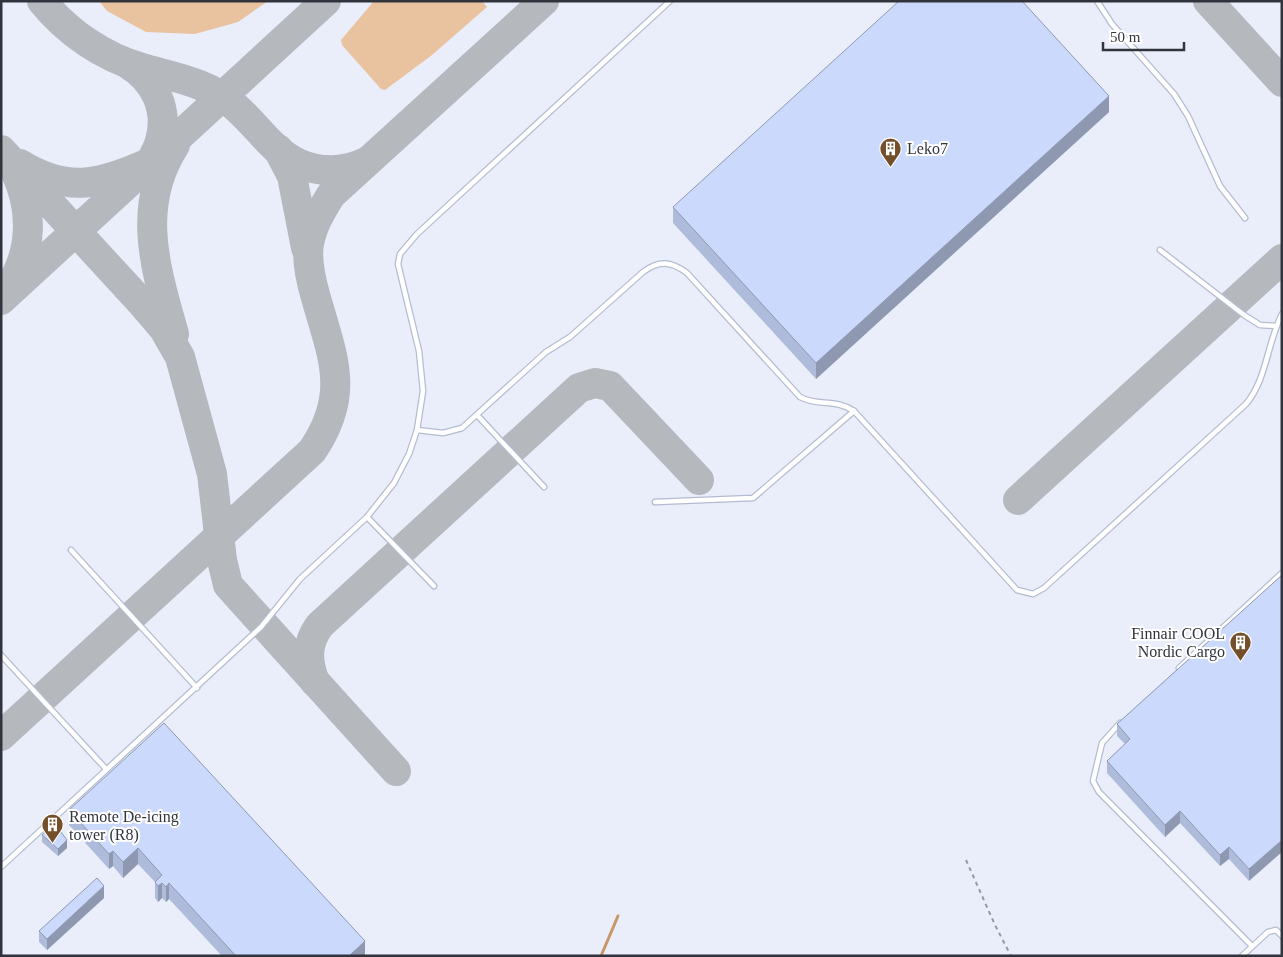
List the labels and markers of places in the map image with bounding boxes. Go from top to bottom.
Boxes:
building icon: Leko7 [879,136,903,167]
place label: Leko7 [907,140,948,157]
place label: Finnair COOL Nordic Cargo [1131,625,1225,661]
building icon: Finnair COOL Nordic Cargo [1229,630,1253,661]
place label: Remote De-icing tower (R8) [69,808,179,844]
building icon: Remote De-icing tower (R8) [41,813,65,844]

